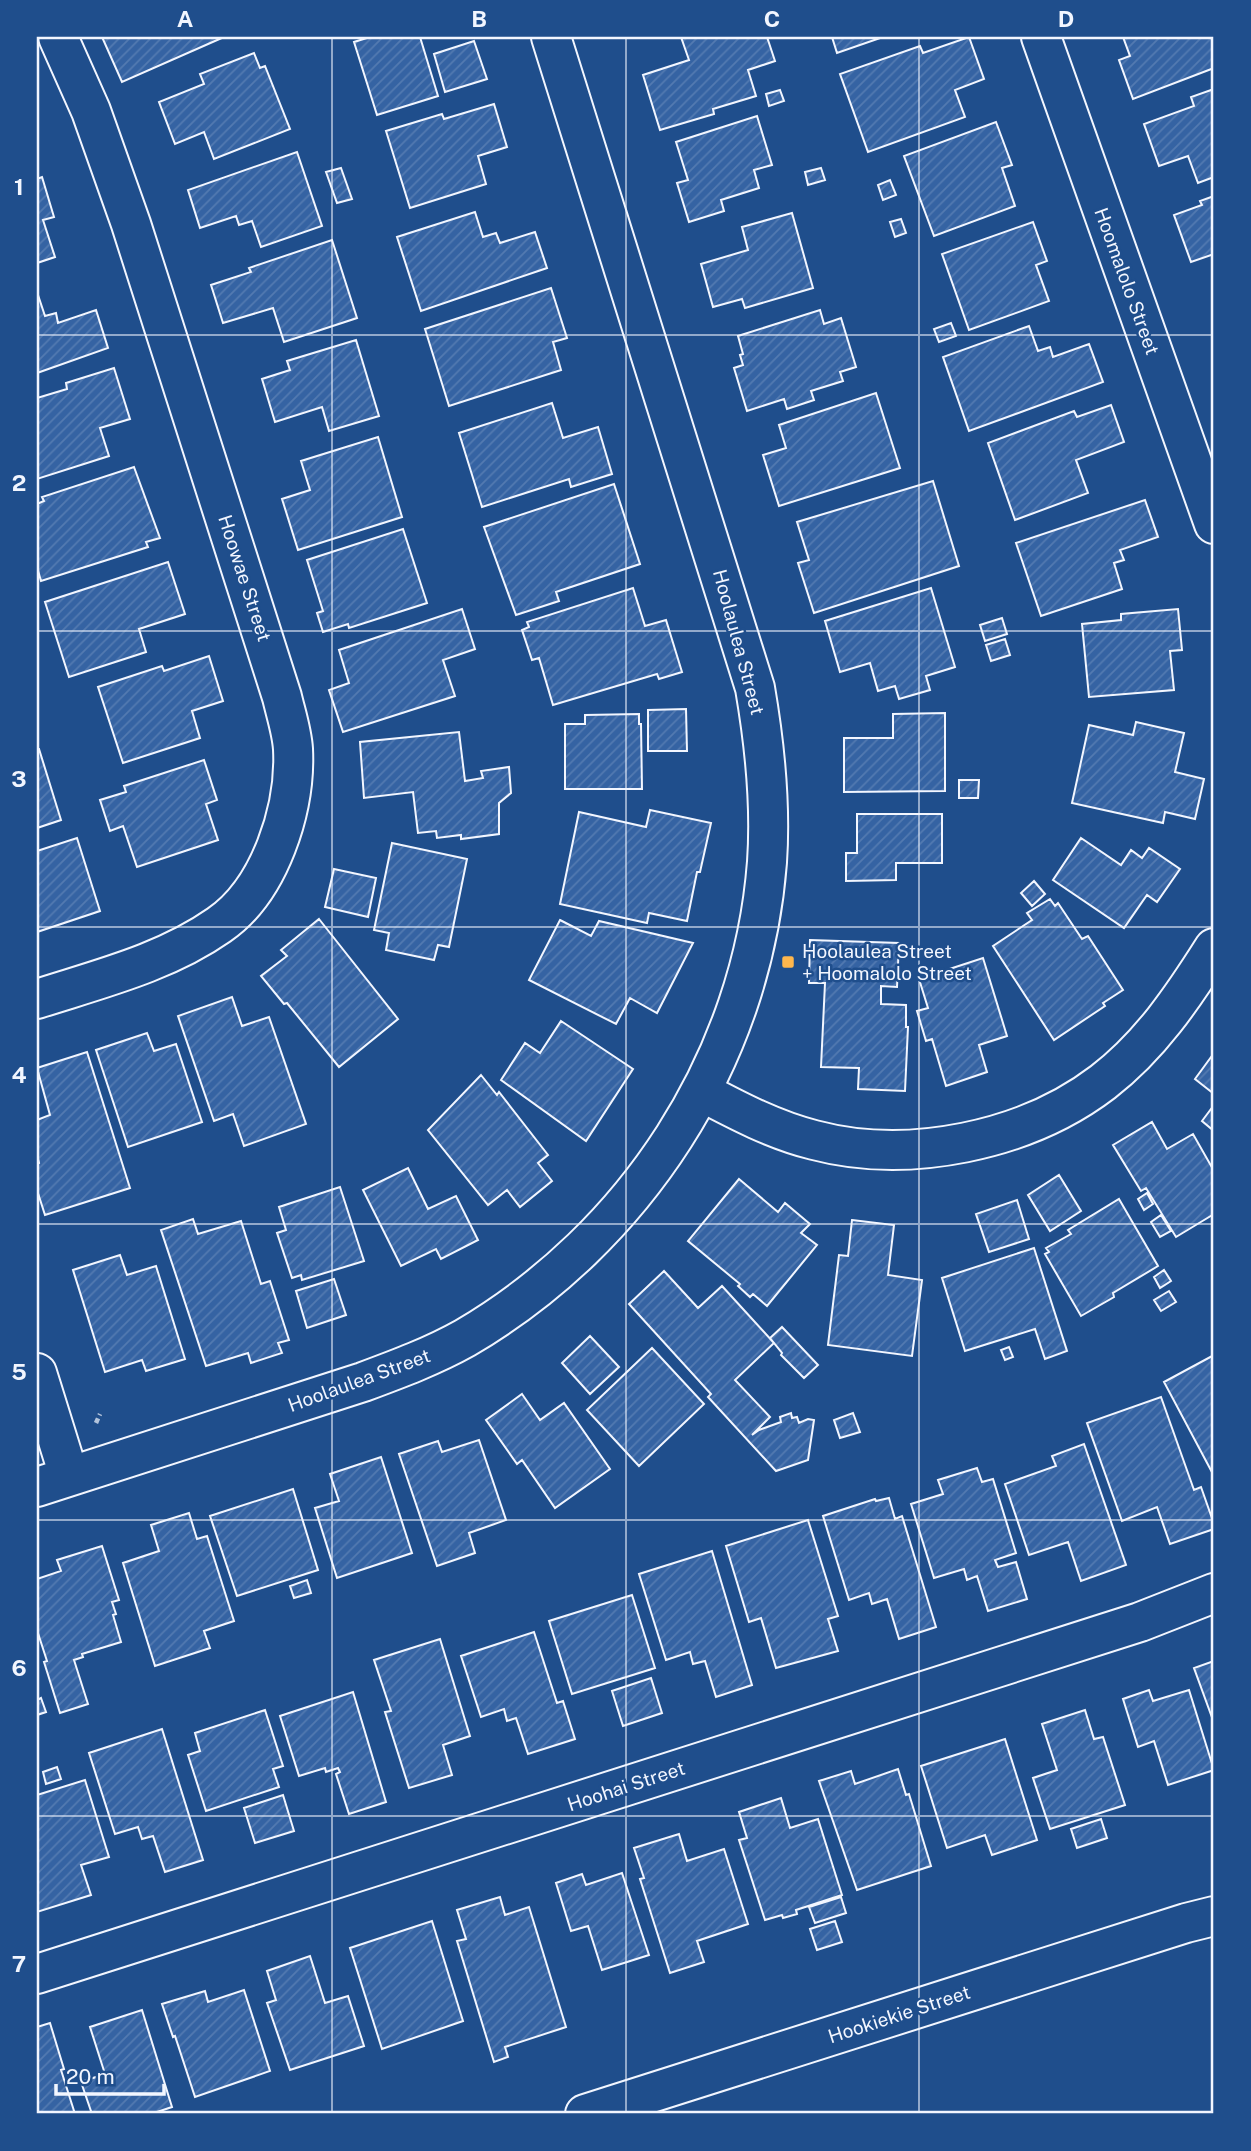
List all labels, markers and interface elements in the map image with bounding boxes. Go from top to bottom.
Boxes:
text: A [177,5,194,32]
text: B [471,5,487,32]
text: C [764,5,780,32]
text: D [1058,5,1074,32]
text: 1 [14,173,24,200]
street label: Hoomalolo Street [1090,204,1164,358]
text: 2 [12,469,26,496]
street label: Hoowae Street [214,512,276,644]
street label: Hoolaulea Street [709,567,769,717]
text: 3 [11,765,27,792]
place label: Hoolaulea Street + Hoomalolo Street [802,940,972,984]
marker: Hoolaulea Street + Hoomalolo Street [780,954,796,970]
text: 4 [11,1061,27,1088]
street label: Hoolaulea Street [285,1344,433,1416]
text: 5 [11,1358,27,1385]
text: 6 [11,1654,27,1681]
street label: Hoohai Street [565,1757,687,1815]
text: 7 [12,1950,26,1977]
street label: Hookiekie Street [825,1981,973,2047]
scale bar [56,2053,164,2097]
text: 20 m [66,2064,115,2089]

